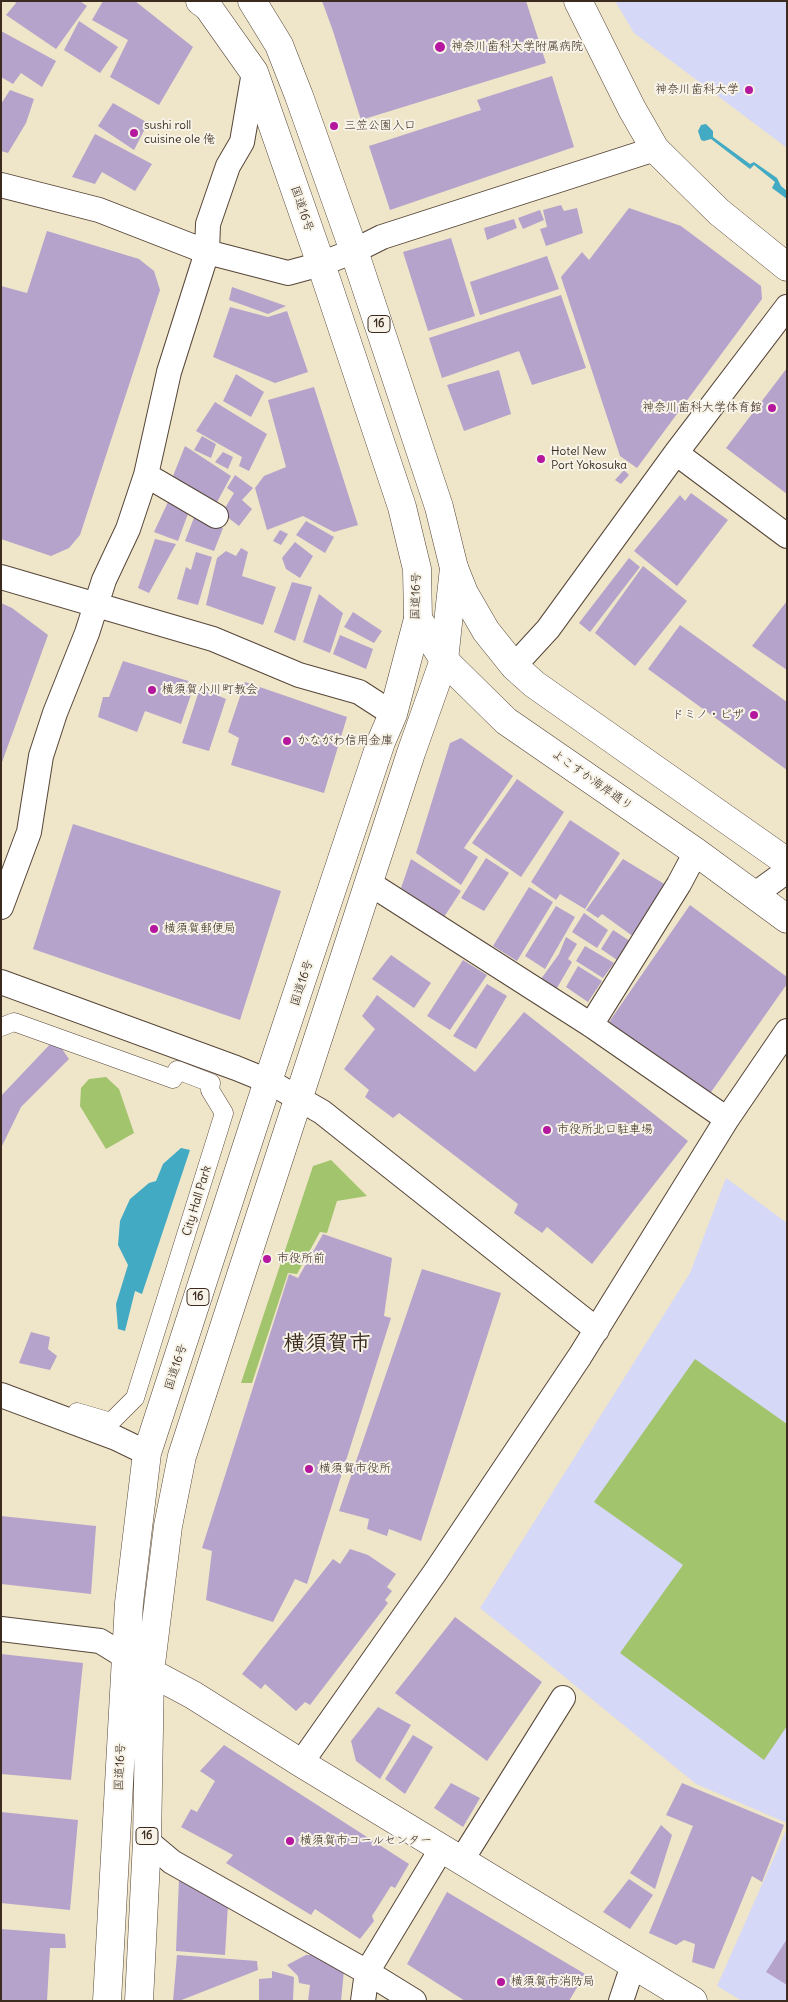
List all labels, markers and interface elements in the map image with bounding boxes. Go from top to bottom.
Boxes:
marker: 神奈川歯科大学附属病院 [433,40,447,54]
place label: 神奈川歯科大学附属病院 [451,40,583,54]
place label: 神奈川歯科大学 [655,83,739,97]
marker: 神奈川歯科大学 [743,84,755,96]
place label: sushi roll cuisine ole 俺 [144,119,215,147]
place label: 三笠公園入口 [344,119,416,133]
marker: 三笠公園入口 [328,120,340,132]
marker: sushi roll cuisine ole 俺 [128,127,140,139]
street label: 国道16号 [287,184,317,234]
road number: 16 [368,316,390,332]
place label: 神奈川歯科大学体育館 [642,401,762,415]
marker: 神奈川歯科大学体育館 [766,402,778,414]
place label: Hotel New Port Yokosuka [551,445,627,473]
marker: Hotel New Port Yokosuka [535,453,547,465]
street label: 国道16号 [408,572,424,620]
place label: 横須賀小川町教会 [162,683,258,697]
marker: 横須賀小川町教会 [146,684,158,696]
place label: ドミノ・ピザ [672,708,744,722]
marker: ドミノ・ピザ [748,709,760,721]
place label: かながわ信用金庫 [297,734,393,748]
marker: かながわ信用金庫 [281,735,293,747]
street label: よこすか海岸通り [549,747,635,813]
place label: 横須賀郵便局 [164,922,236,936]
marker: 横須賀郵便局 [148,923,160,935]
street label: 国道16号 [288,958,316,1008]
place label: 市役所北口駐車場 [557,1123,653,1137]
marker: 市役所北口駐車場 [541,1124,553,1136]
street label: City Hall Park [179,1164,215,1238]
place label: 市役所前 [277,1252,325,1266]
marker: 市役所前 [261,1253,273,1265]
road number: 16 [187,1288,209,1305]
district label: 横須賀市 [283,1331,371,1357]
street label: 国道16号 [162,1342,190,1392]
place label: 横須賀市役所 [319,1462,391,1476]
marker: 横須賀市役所 [303,1463,315,1475]
street label: 国道16号 [112,1743,128,1791]
road number: 16 [136,1828,158,1844]
place label: 横須賀市コールセンター [300,1834,432,1848]
marker: 横須賀市コールセンター [284,1835,296,1847]
place label: 横須賀市消防局 [511,1975,595,1989]
marker: 横須賀市消防局 [495,1976,507,1988]

